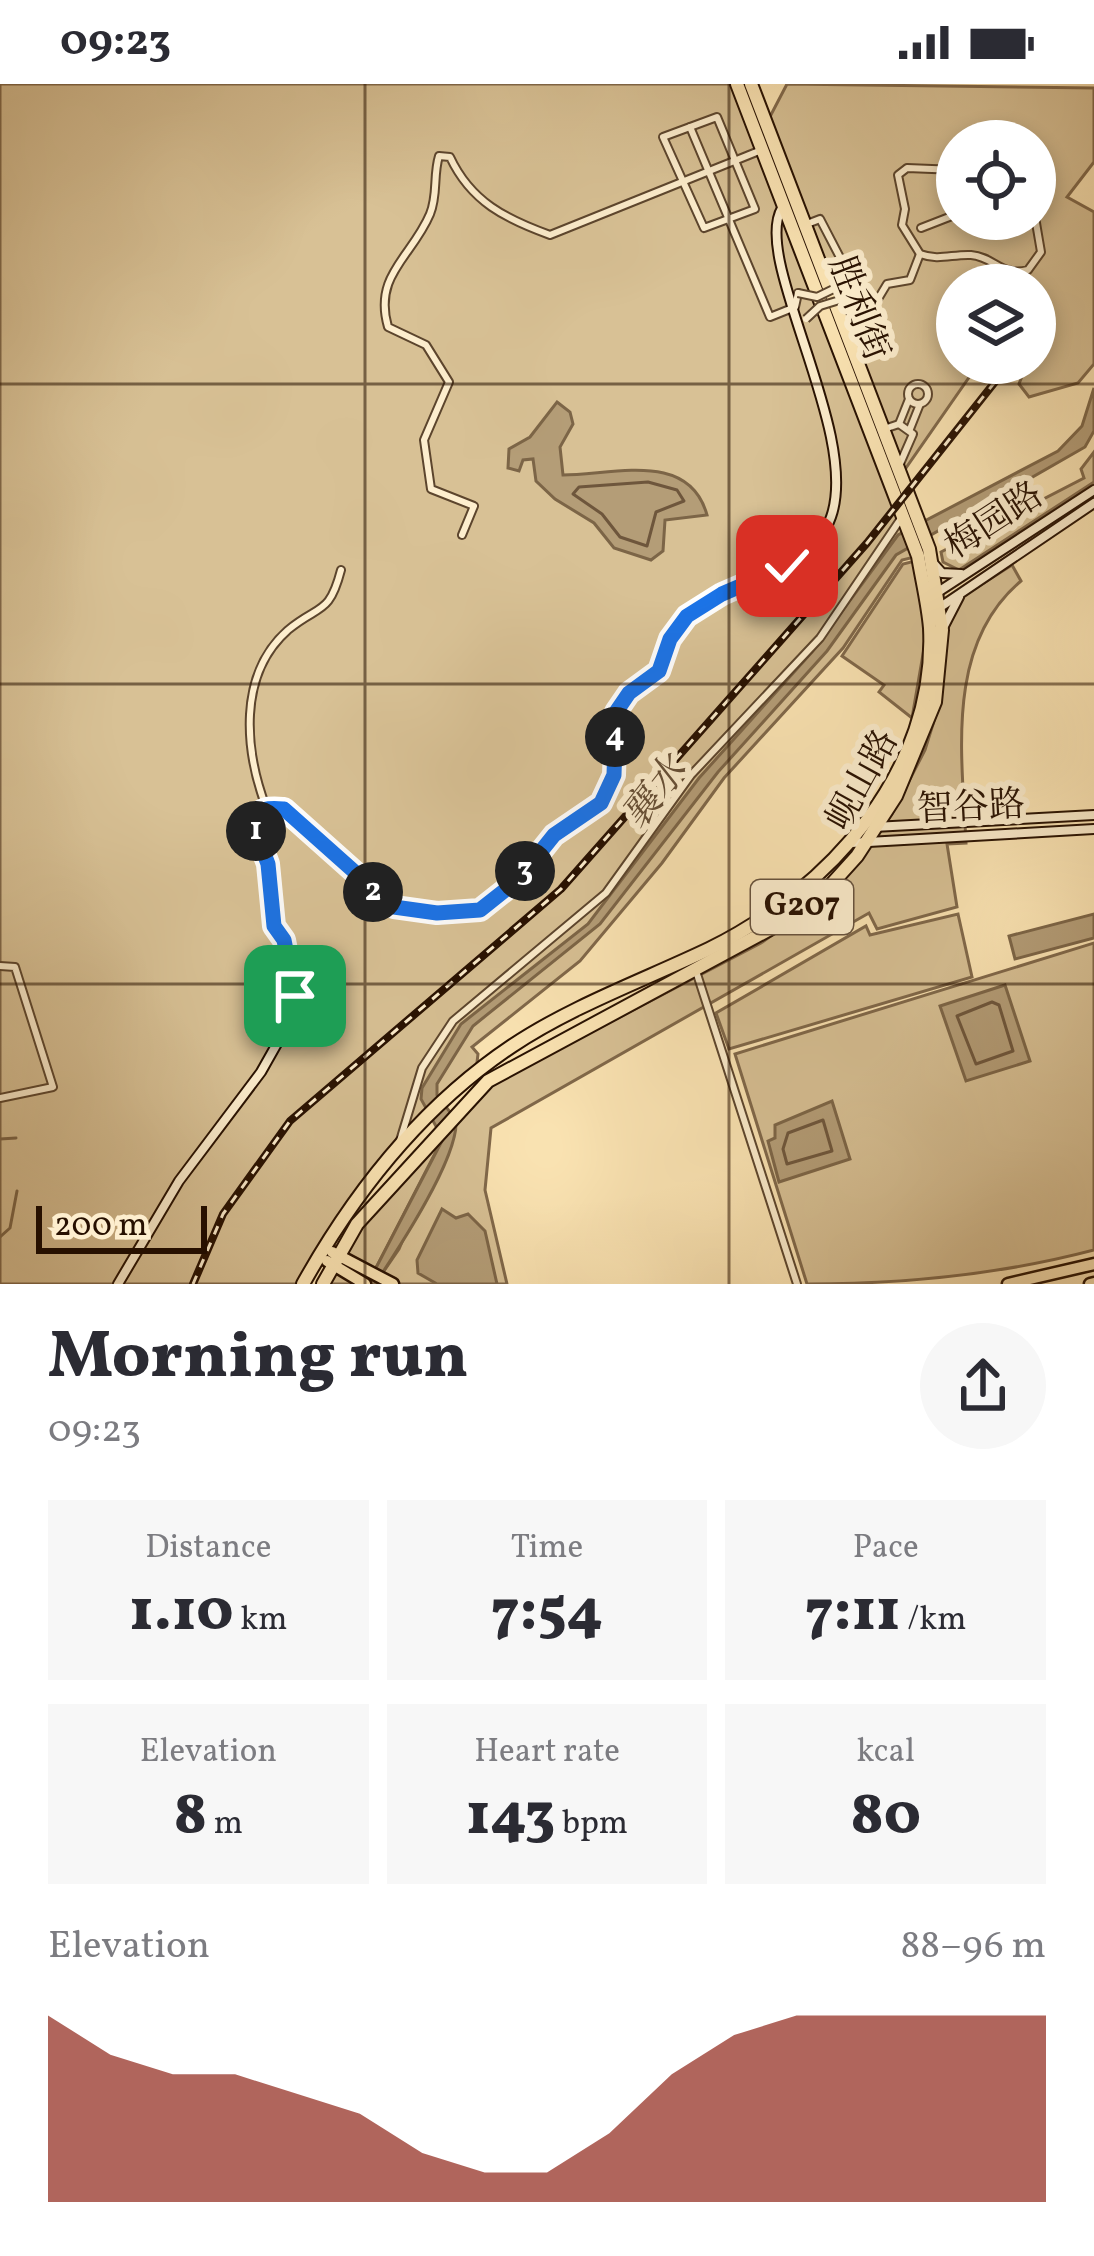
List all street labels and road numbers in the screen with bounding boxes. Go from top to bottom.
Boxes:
street label: 胜利街 [814,250,900,368]
street label: 梅园路 [936,472,1054,572]
street label: 岘山路 [816,722,912,840]
street label: 智谷路 [916,781,1026,837]
road number: G207 [751,880,853,934]

